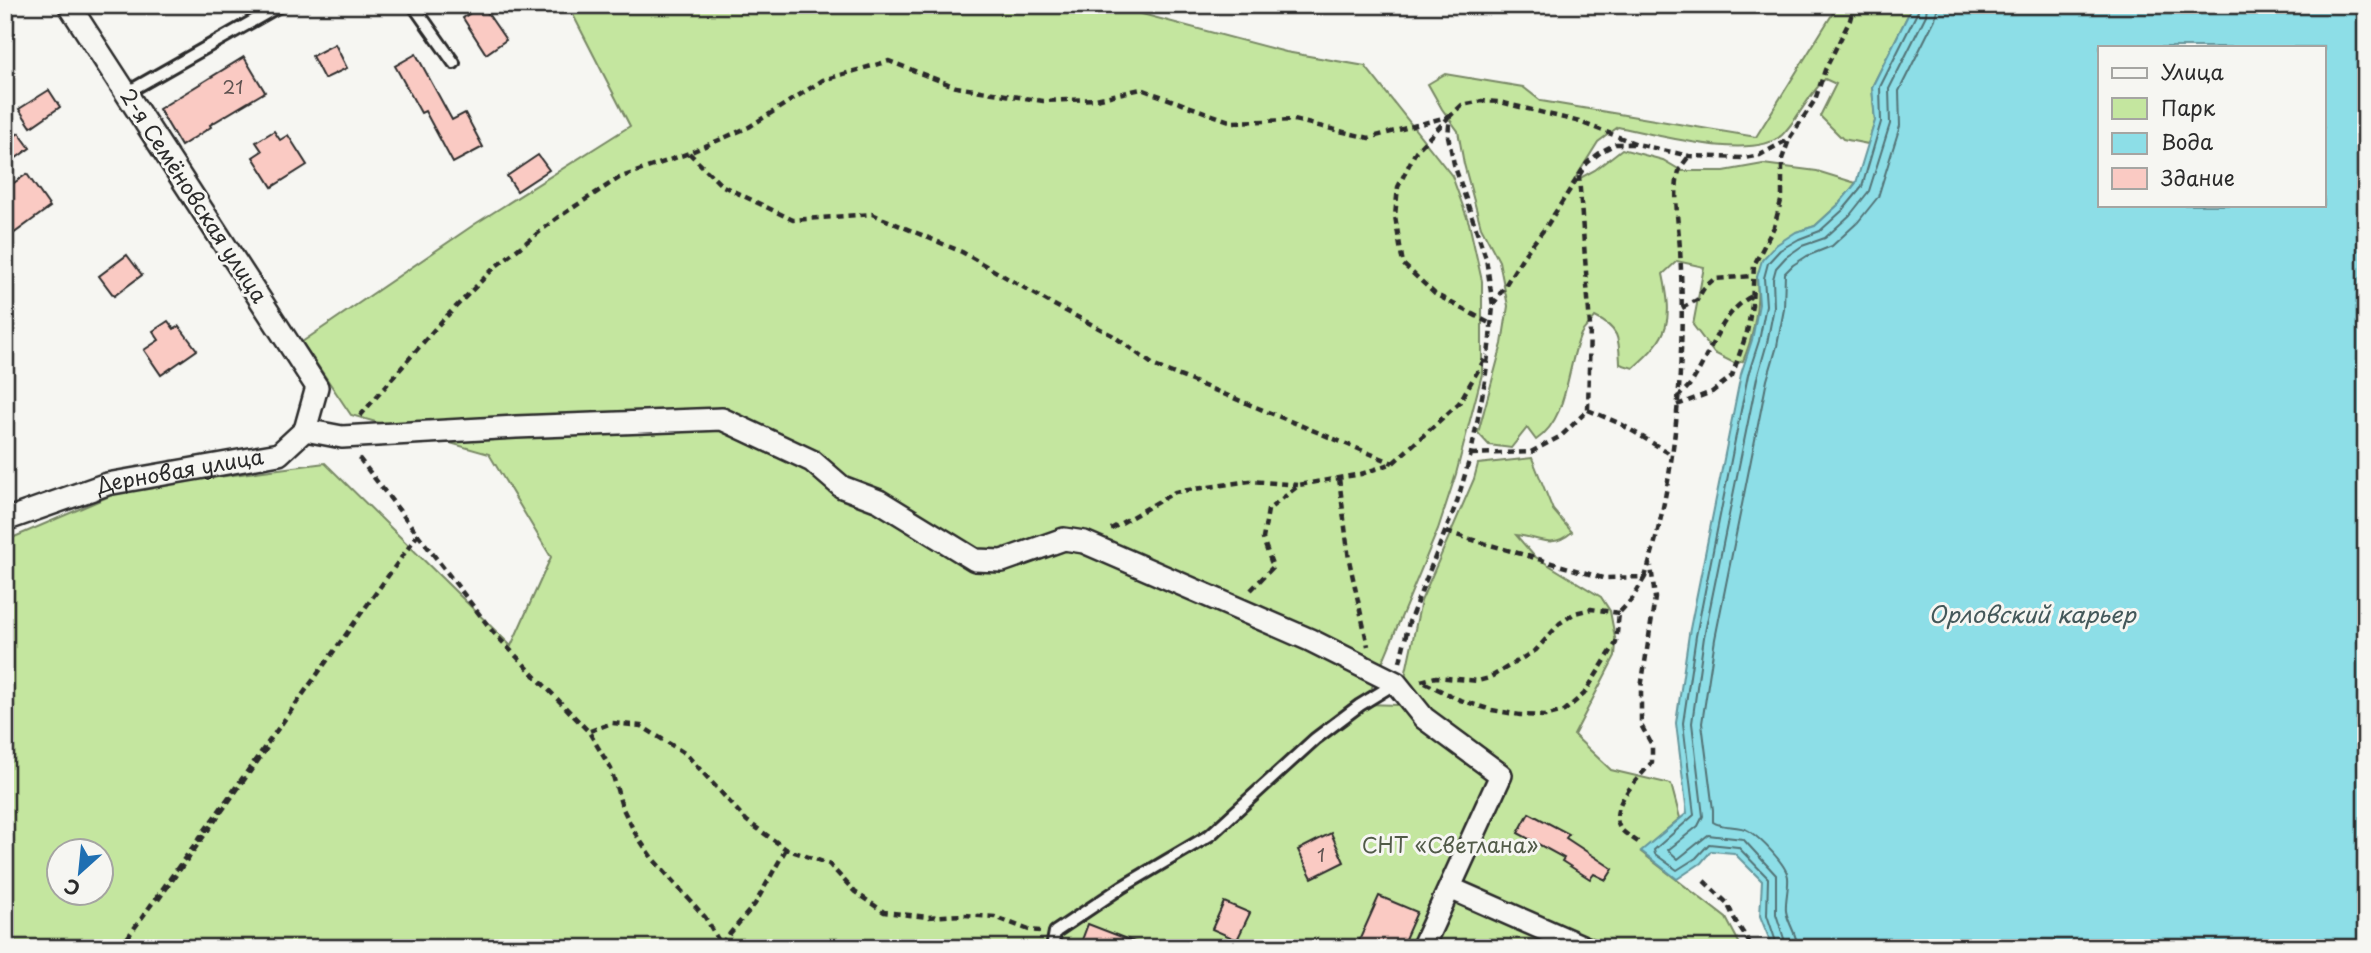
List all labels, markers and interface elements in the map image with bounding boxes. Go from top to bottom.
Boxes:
legend [2098,46,2326,206]
text: Улица [2161,55,2224,87]
house number: 21 [223,73,243,100]
street label: 2-я Семёновская улица [113,81,277,309]
text: Парк [2161,91,2216,123]
text: Вода [2161,125,2213,157]
text: Здание [2161,161,2235,193]
street label: Дерновая улица [90,439,266,501]
water label: Орловский карьер [1928,596,2137,631]
park label: СНТ «Светлана» [1362,828,1538,860]
north arrow [46,838,116,908]
house number: 1 [1317,841,1325,868]
text: С [59,872,85,904]

